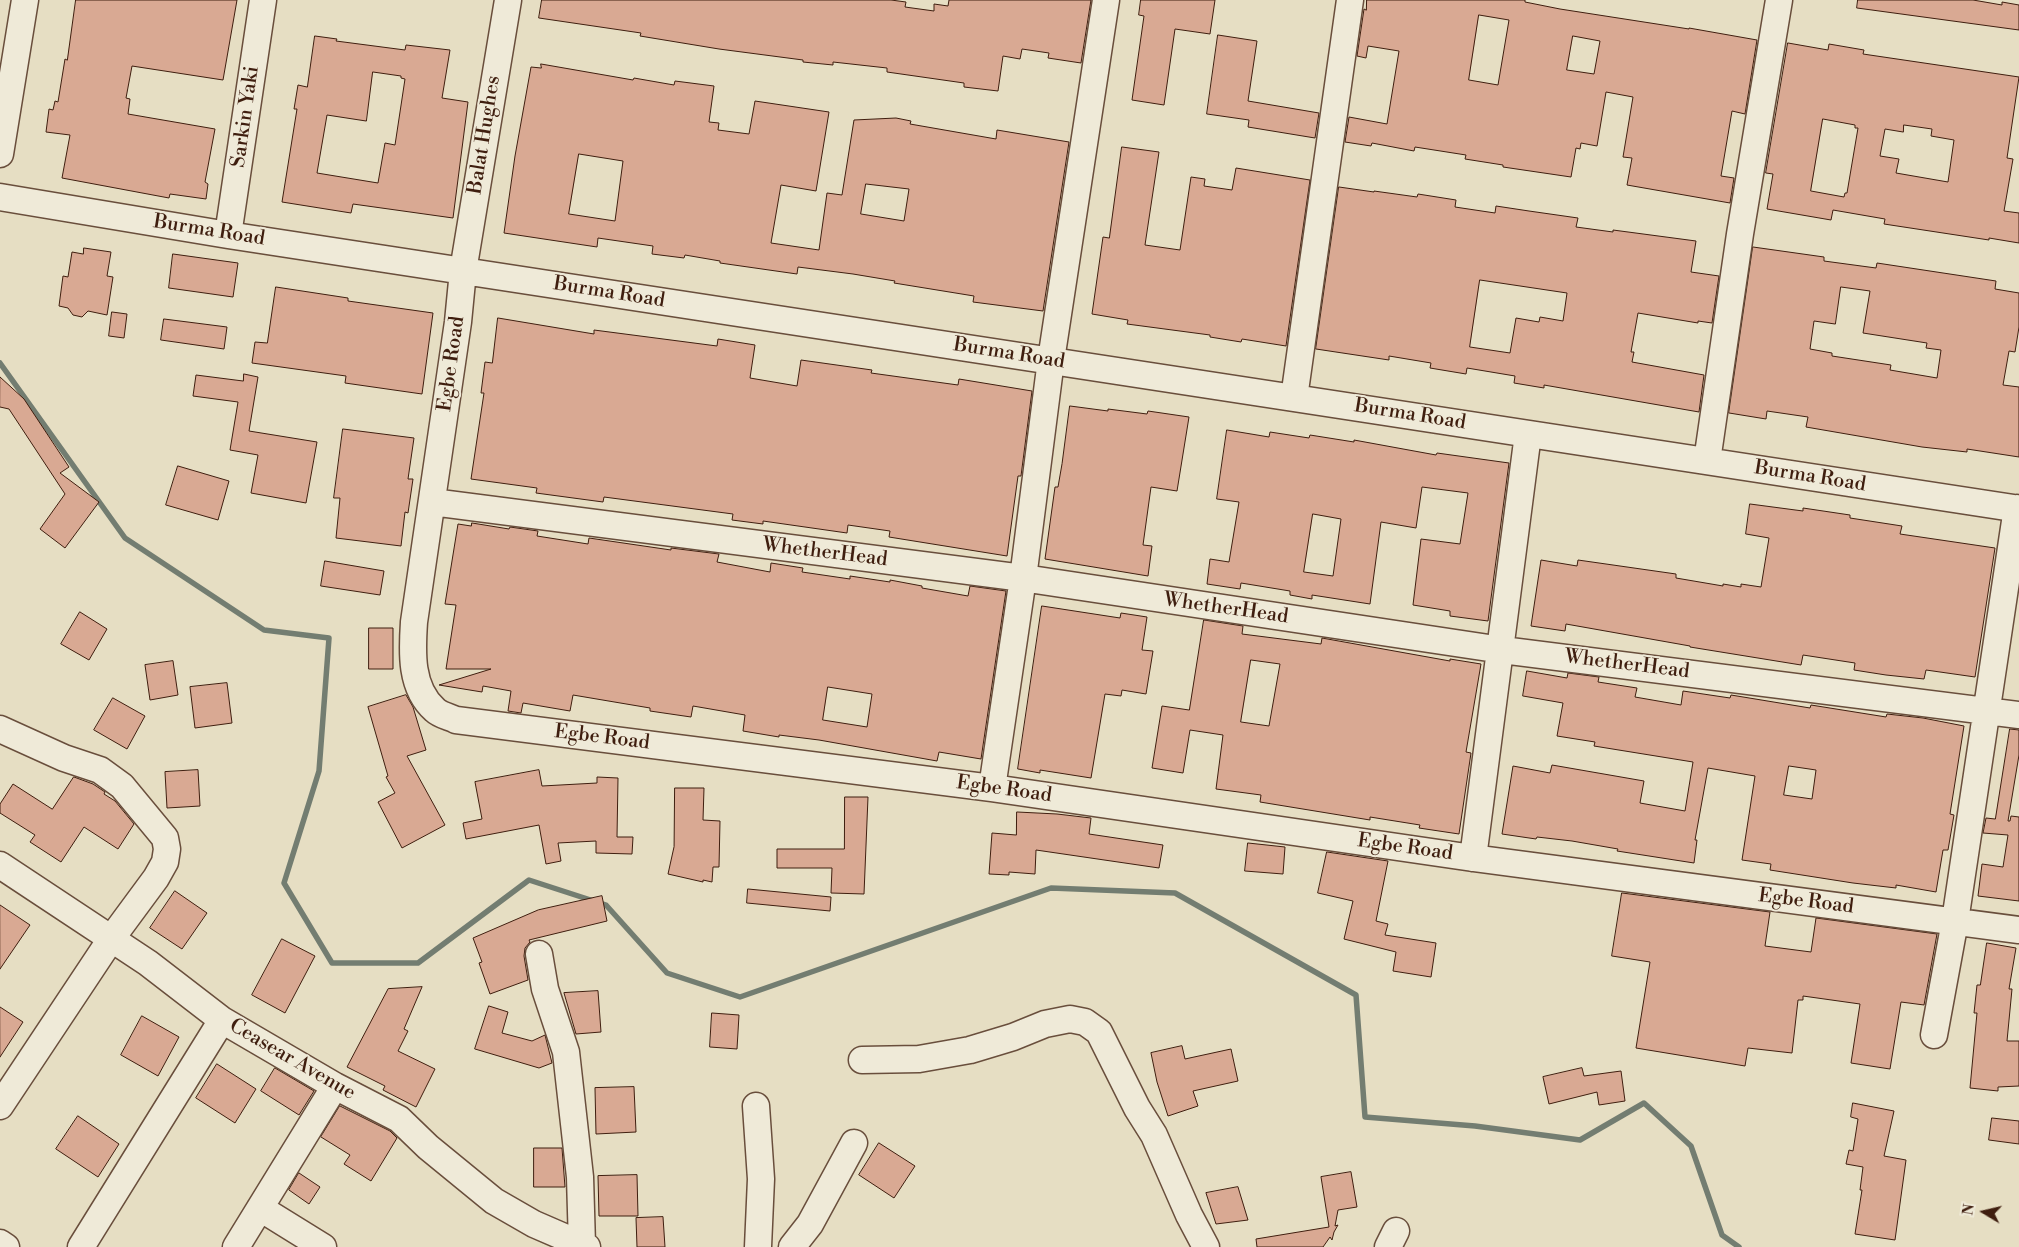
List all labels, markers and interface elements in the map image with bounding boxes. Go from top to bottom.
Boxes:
street label: Sarkin Yaki [227,65,265,169]
street label: Balat Hughes [464,74,506,196]
street label: Burma Road [151,210,267,252]
street label: Burma Road [551,272,667,314]
street label: Egbe Road [433,315,471,413]
street label: Burma Road [951,333,1067,375]
street label: Burma Road [1352,394,1468,436]
street label: Burma Road [1752,456,1868,498]
street label: WhetherHead [761,533,889,573]
street label: WhetherHead [1162,588,1290,630]
street label: WhetherHead [1563,645,1691,685]
street label: Egbe Road [553,720,651,756]
street label: Egbe Road [955,771,1053,809]
street label: Egbe Road [1356,829,1454,867]
street label: Egbe Road [1757,884,1855,920]
street label: Ceasear Avenue [225,1014,359,1106]
north arrow [1959,1187,2009,1237]
text: N [1959,1203,1979,1217]

